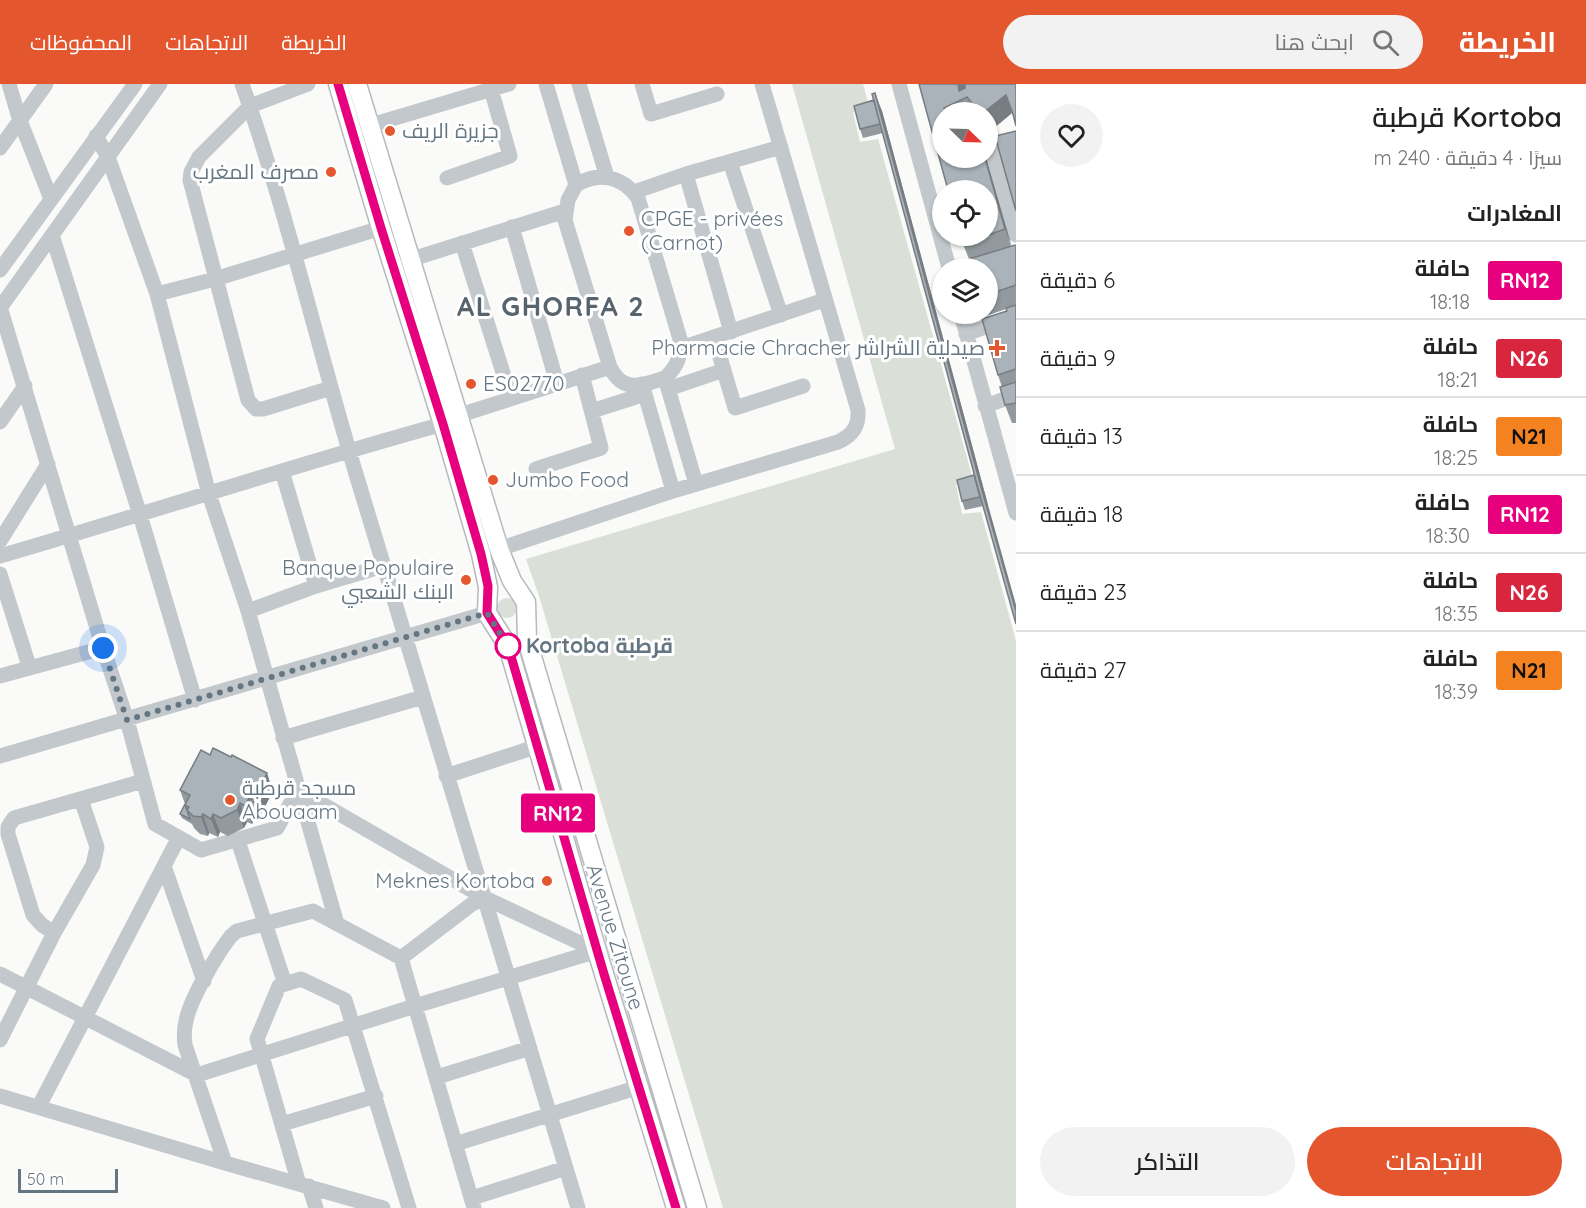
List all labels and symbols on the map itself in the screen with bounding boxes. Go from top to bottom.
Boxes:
north arrow [932,102,998,168]
place label: جزيرة الريف [402,117,499,143]
marker: جزيرة الريف [383,124,397,138]
place label: مصرف المغرب [193,158,319,184]
marker: مصرف المغرب [324,165,338,179]
place label: CPGE - privées (Carnot) [641,205,783,255]
marker: CPGE - privées (Carnot) [622,224,636,238]
district label: AL GHORFA 2 [457,289,645,323]
place label: Pharmacie Chracher صيدلية الشراشر [651,334,985,360]
marker: Pharmacie Chracher صيدلية الشراشر [990,341,1004,355]
place label: ES02770 [483,370,565,396]
marker: ES02770 [464,377,478,391]
place label: Jumbo Food [505,466,629,492]
marker: Jumbo Food [486,473,500,487]
place label: Banque Populaire البنك الشعبي [282,554,454,608]
marker: Banque Populaire البنك الشعبي [459,573,473,587]
place label: Kortoba قرطبة [526,632,673,658]
your location [88,633,118,663]
marker: Kortoba قرطبة [495,633,521,659]
place label: مسجد قرطبة Abouaam [242,774,356,824]
marker: مسجد قرطبة Abouaam [223,793,237,807]
line badge: RN12 [516,794,600,832]
street label: Avenue Zitoune [581,861,650,1013]
place label: Meknes Kortoba [375,867,535,893]
marker: Meknes Kortoba [540,874,554,888]
scale bar [18,1166,118,1194]

